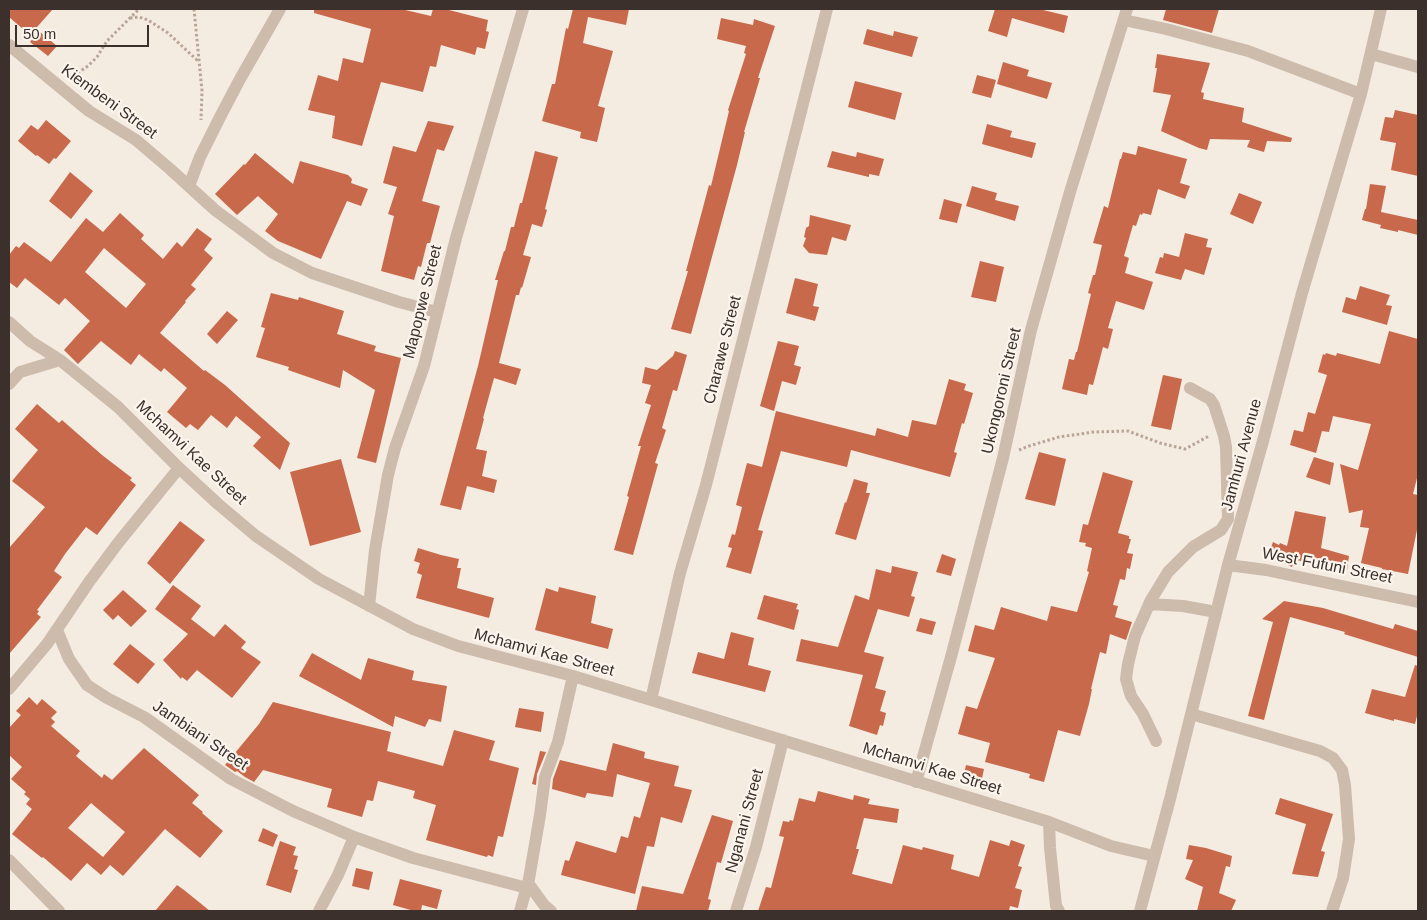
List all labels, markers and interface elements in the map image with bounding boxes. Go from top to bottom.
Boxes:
scale bar [18,15,151,47]
text: 50 m [23,25,56,42]
street label: Kiembeni Street [57,61,161,143]
street label: Mapopwe Street [400,243,446,361]
street label: Charawe Street [700,294,746,406]
street label: Ukongoroni Street [978,326,1026,456]
street label: Mchamvi Kae Street [132,397,250,509]
street label: Jamhuri Avenue [1218,397,1266,513]
street label: West Fufuni Street [1260,544,1394,588]
street label: Mchamvi Kae Street [472,625,616,681]
street label: Jambiani Street [149,697,251,775]
street label: Mchamvi Kae Street [860,739,1004,799]
street label: Nganani Street [722,767,768,875]

